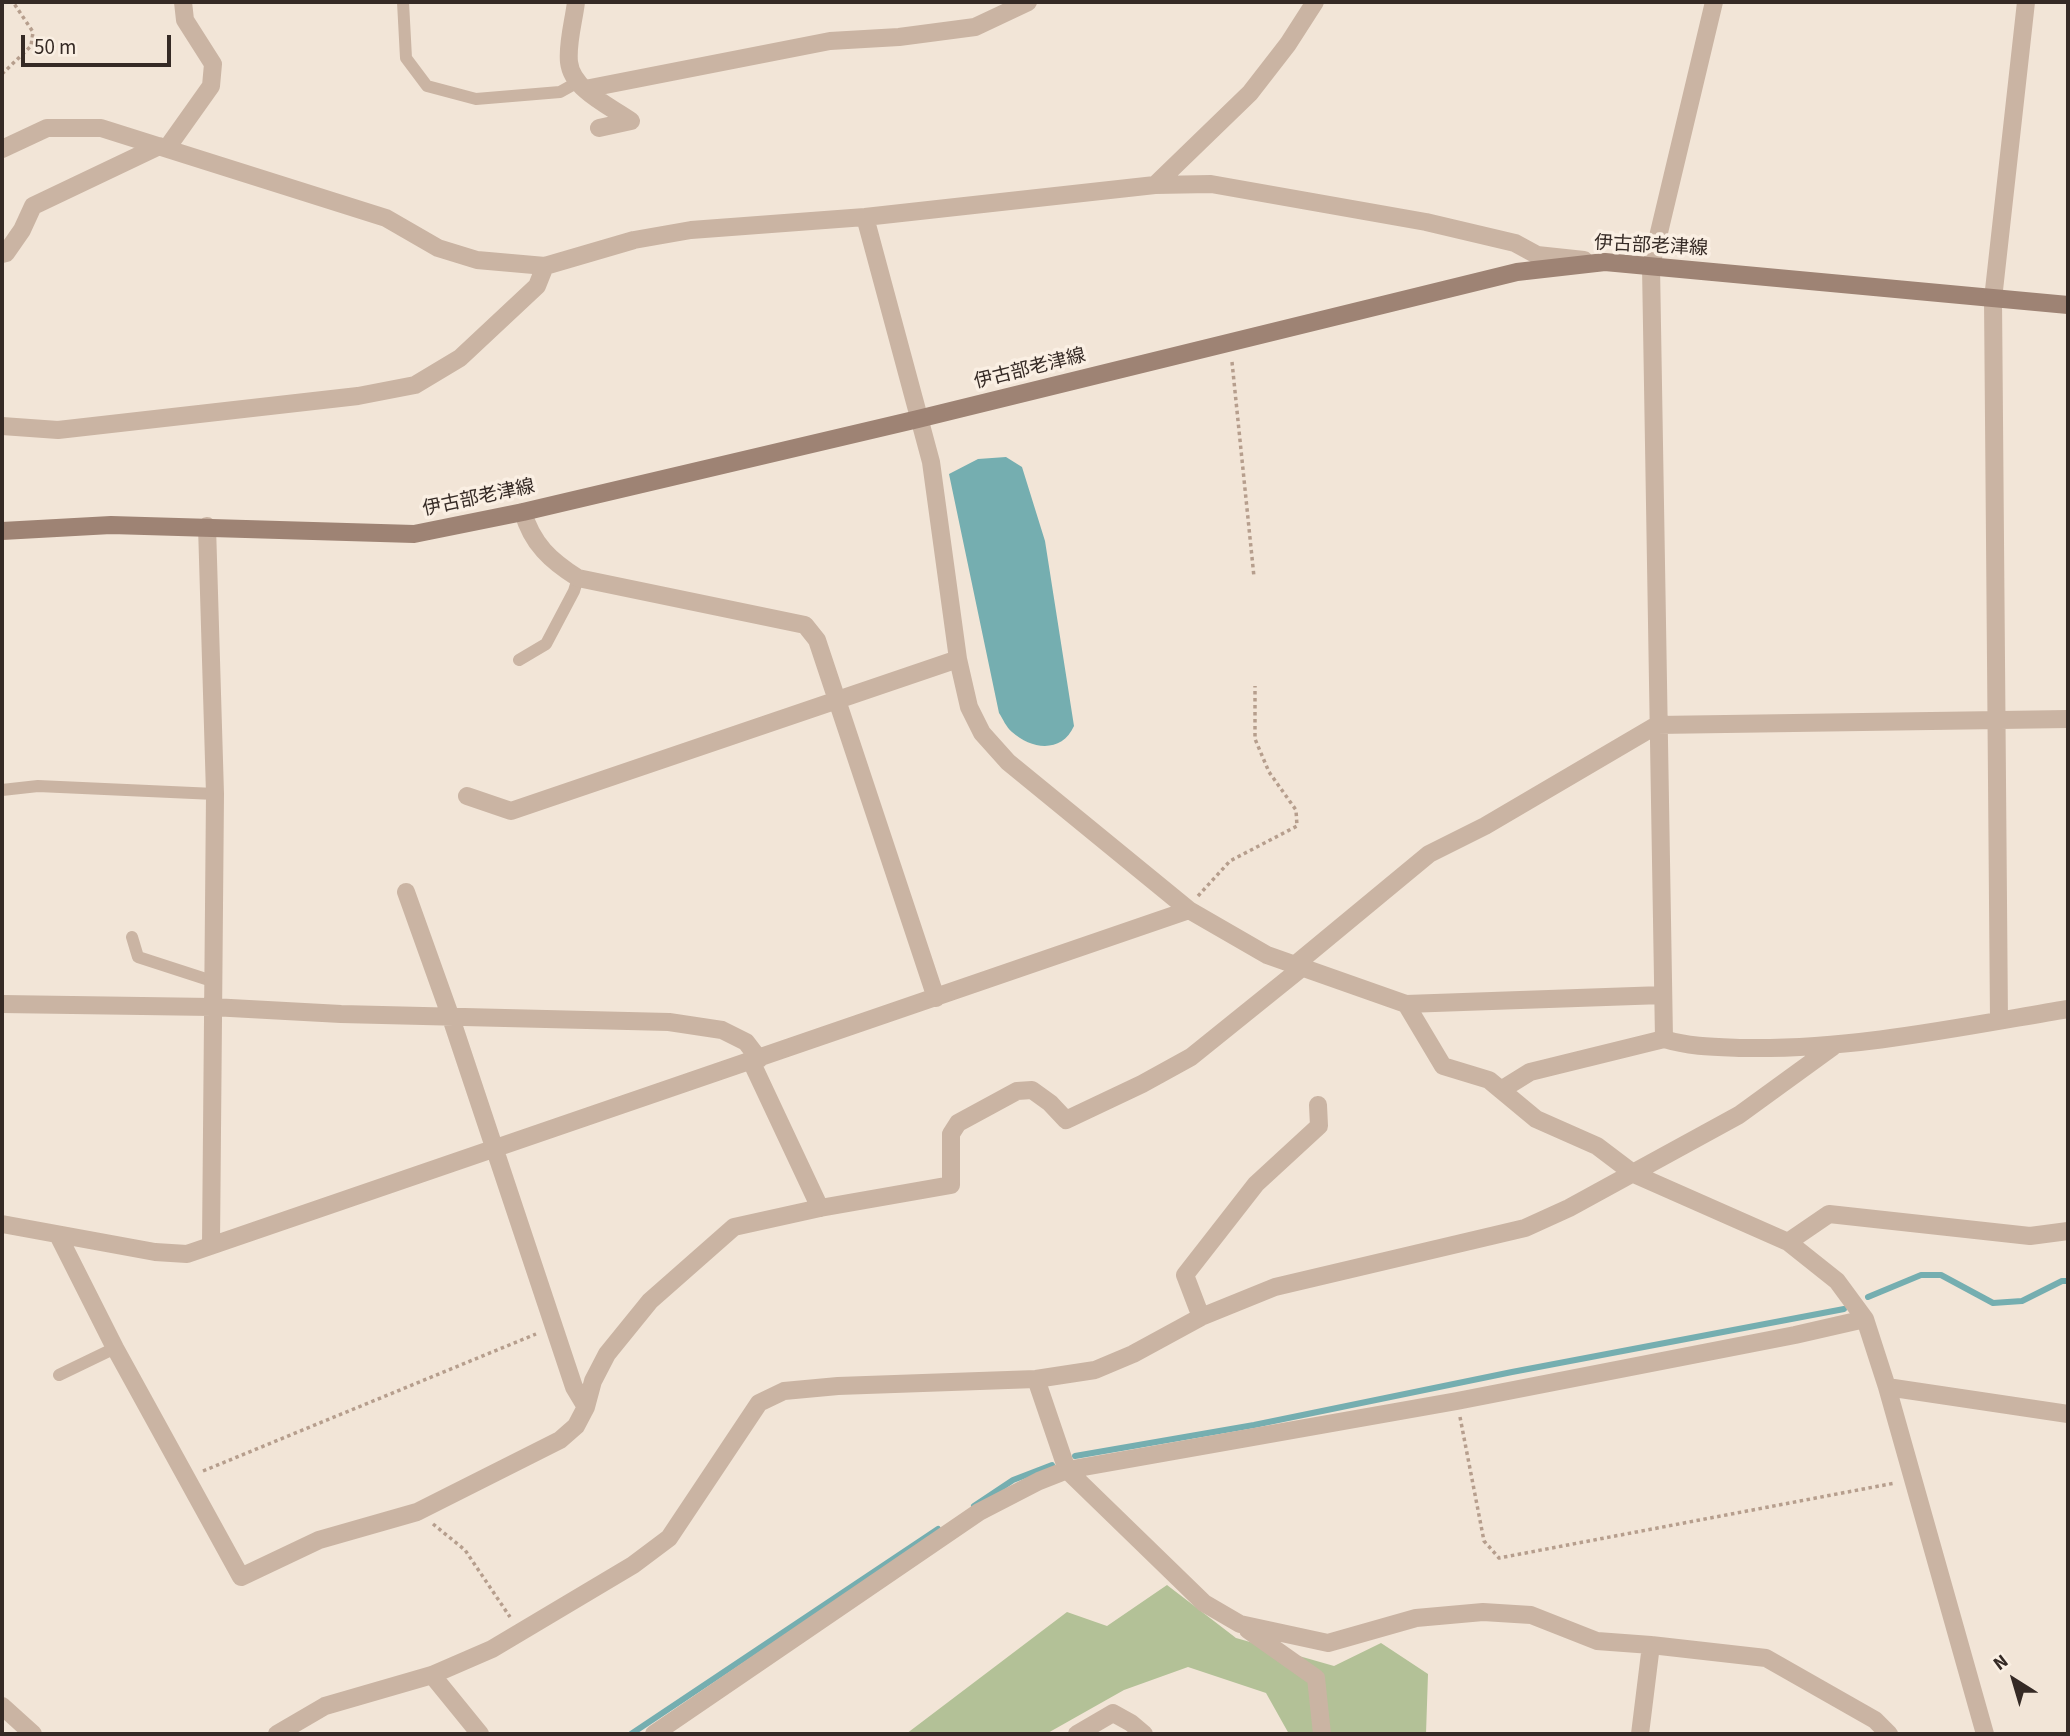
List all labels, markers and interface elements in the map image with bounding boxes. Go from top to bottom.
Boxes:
scale bar [24,21,175,65]
text: 50 m [34,32,76,62]
street label: 伊古部老津線 [1593,233,1709,261]
street label: 伊古部老津線 [972,345,1088,395]
street label: 伊古部老津線 [421,476,537,522]
north arrow [1979,1645,2049,1715]
text: N [1988,1648,2014,1677]

